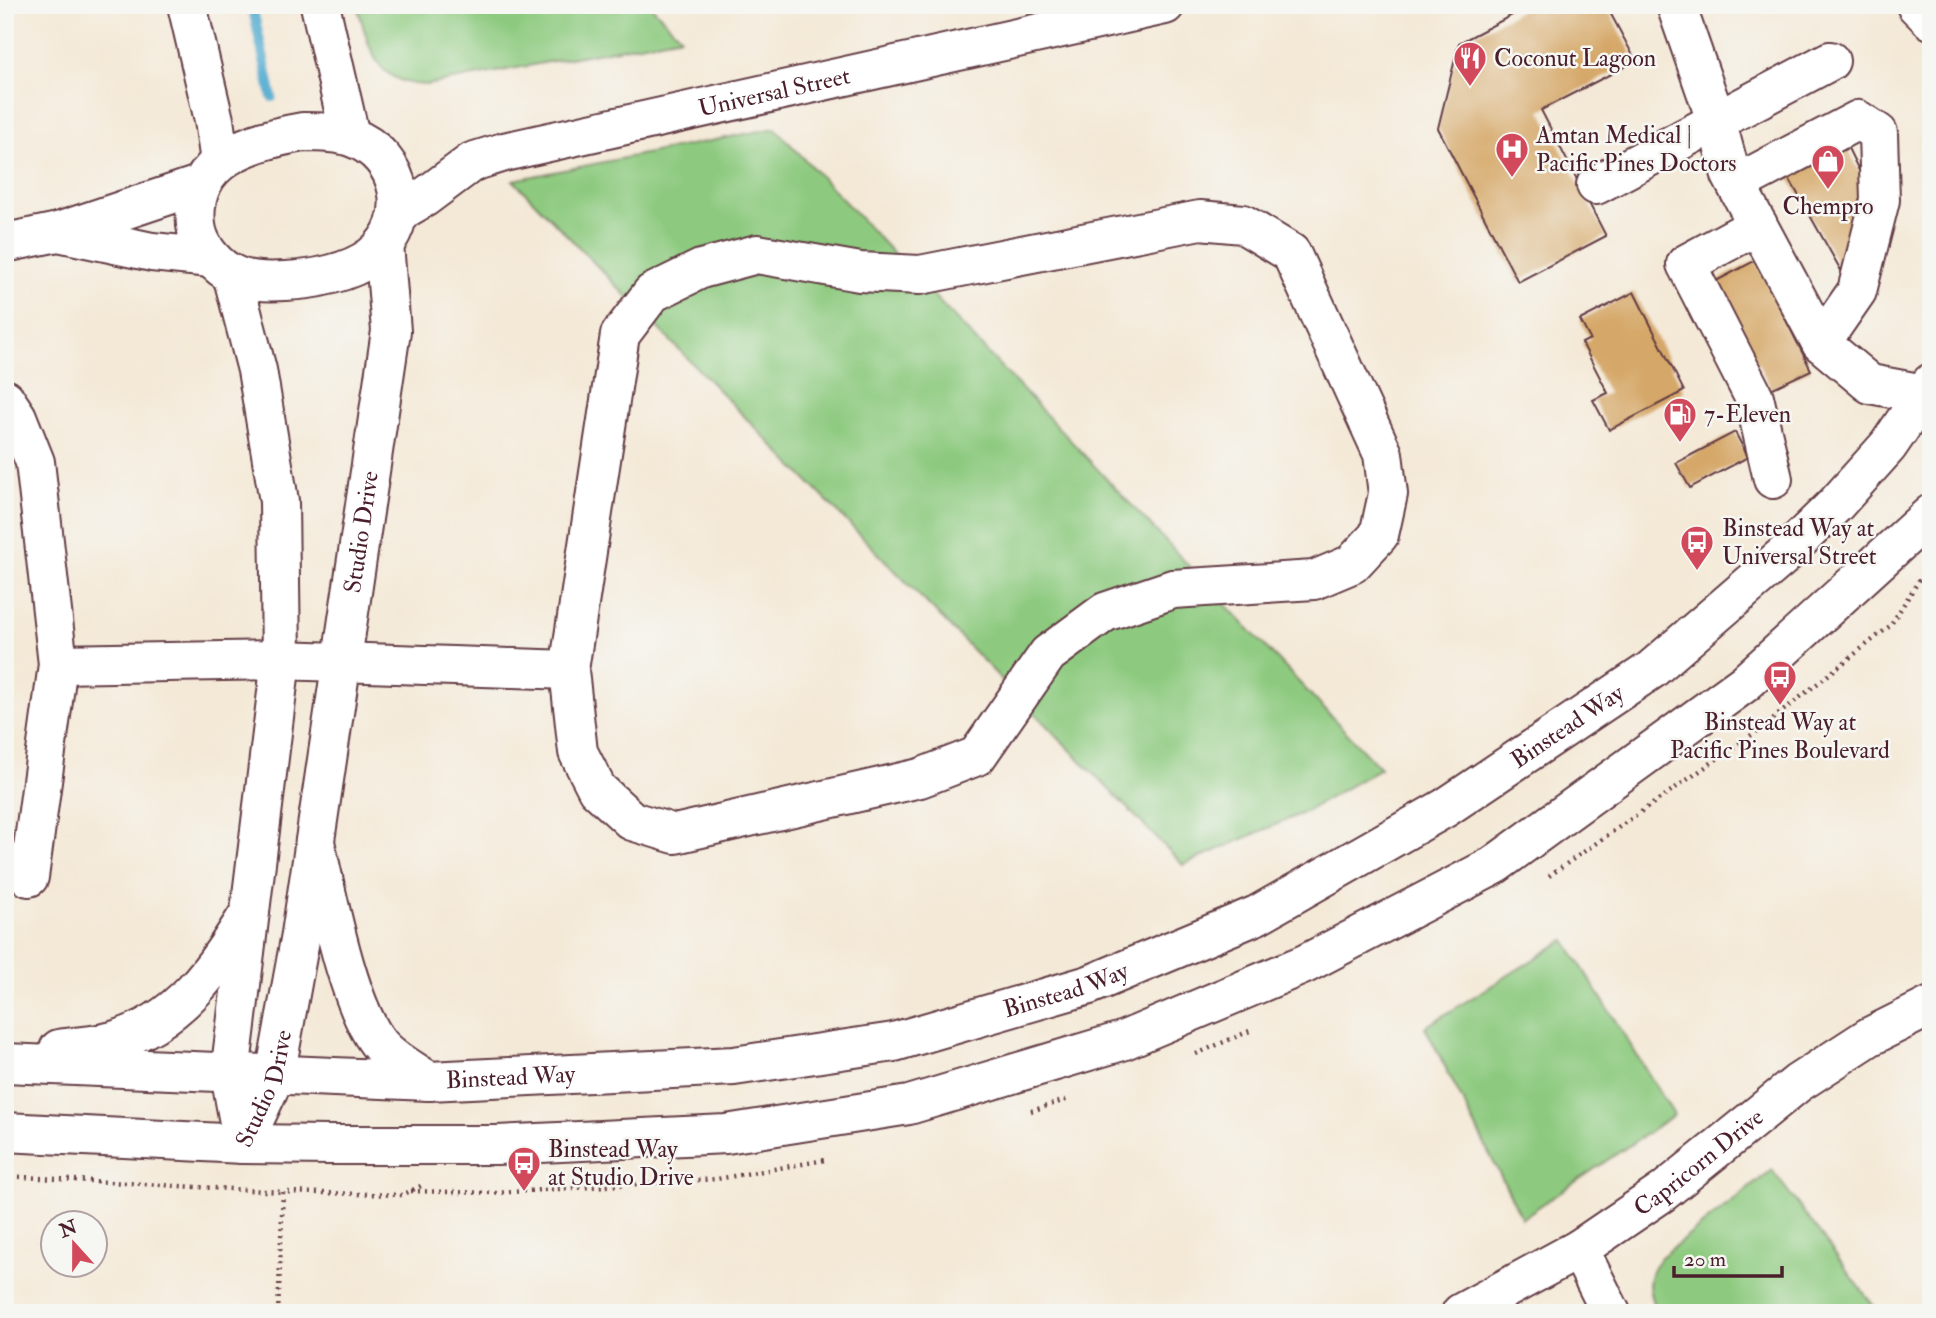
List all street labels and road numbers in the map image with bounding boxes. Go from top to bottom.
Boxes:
street label: Universal Street [695,60,853,124]
street label: Studio Drive [337,469,385,595]
street label: Binstead Way [1505,677,1630,775]
street label: Binstead Way [1000,955,1133,1025]
street label: Studio Drive [228,1027,299,1152]
street label: Binstead Way [445,1058,576,1096]
street label: Capricorn Drive [1628,1102,1770,1223]

